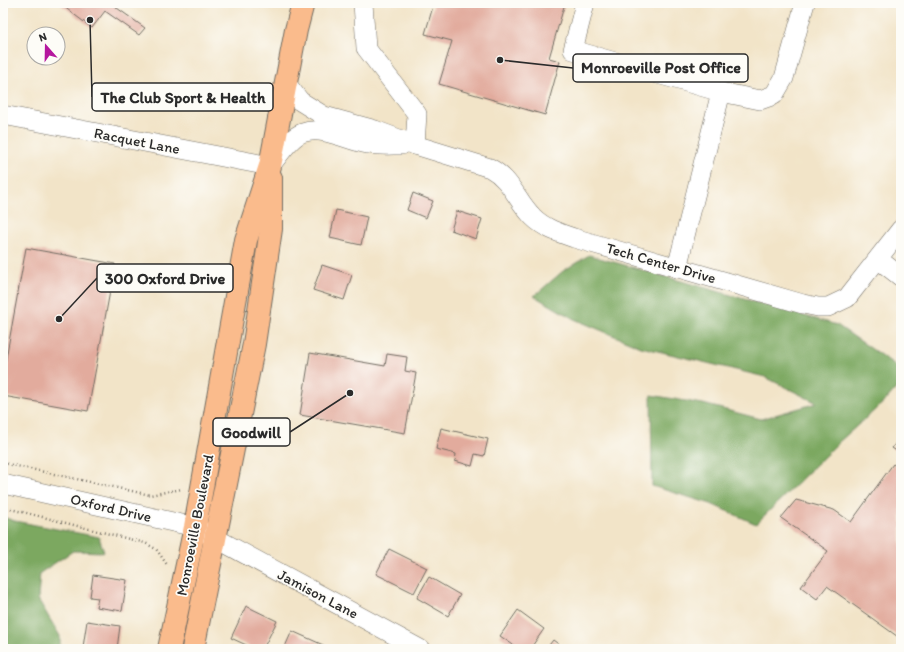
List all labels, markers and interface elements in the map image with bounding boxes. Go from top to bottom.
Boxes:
north arrow [26,26,66,66]
text: N [37,30,48,44]
callout: Monroeville Post Office [573,54,748,82]
text: Monroeville Post Office [581,58,741,77]
callout: The Club Sport & Health [92,83,273,111]
text: The Club Sport & Health [99,88,266,108]
street label: Racquet Lane [93,124,181,158]
street label: Tech Center Drive [604,239,718,287]
callout: 300 Oxford Drive [97,264,233,292]
text: 300 Oxford Drive [105,269,225,288]
callout: Goodwill [213,418,290,446]
text: Goodwill [221,423,282,442]
street label: Monroeville Boulevard [172,453,218,597]
street label: Oxford Drive [69,490,153,526]
street label: Jamison Lane [275,565,361,623]

